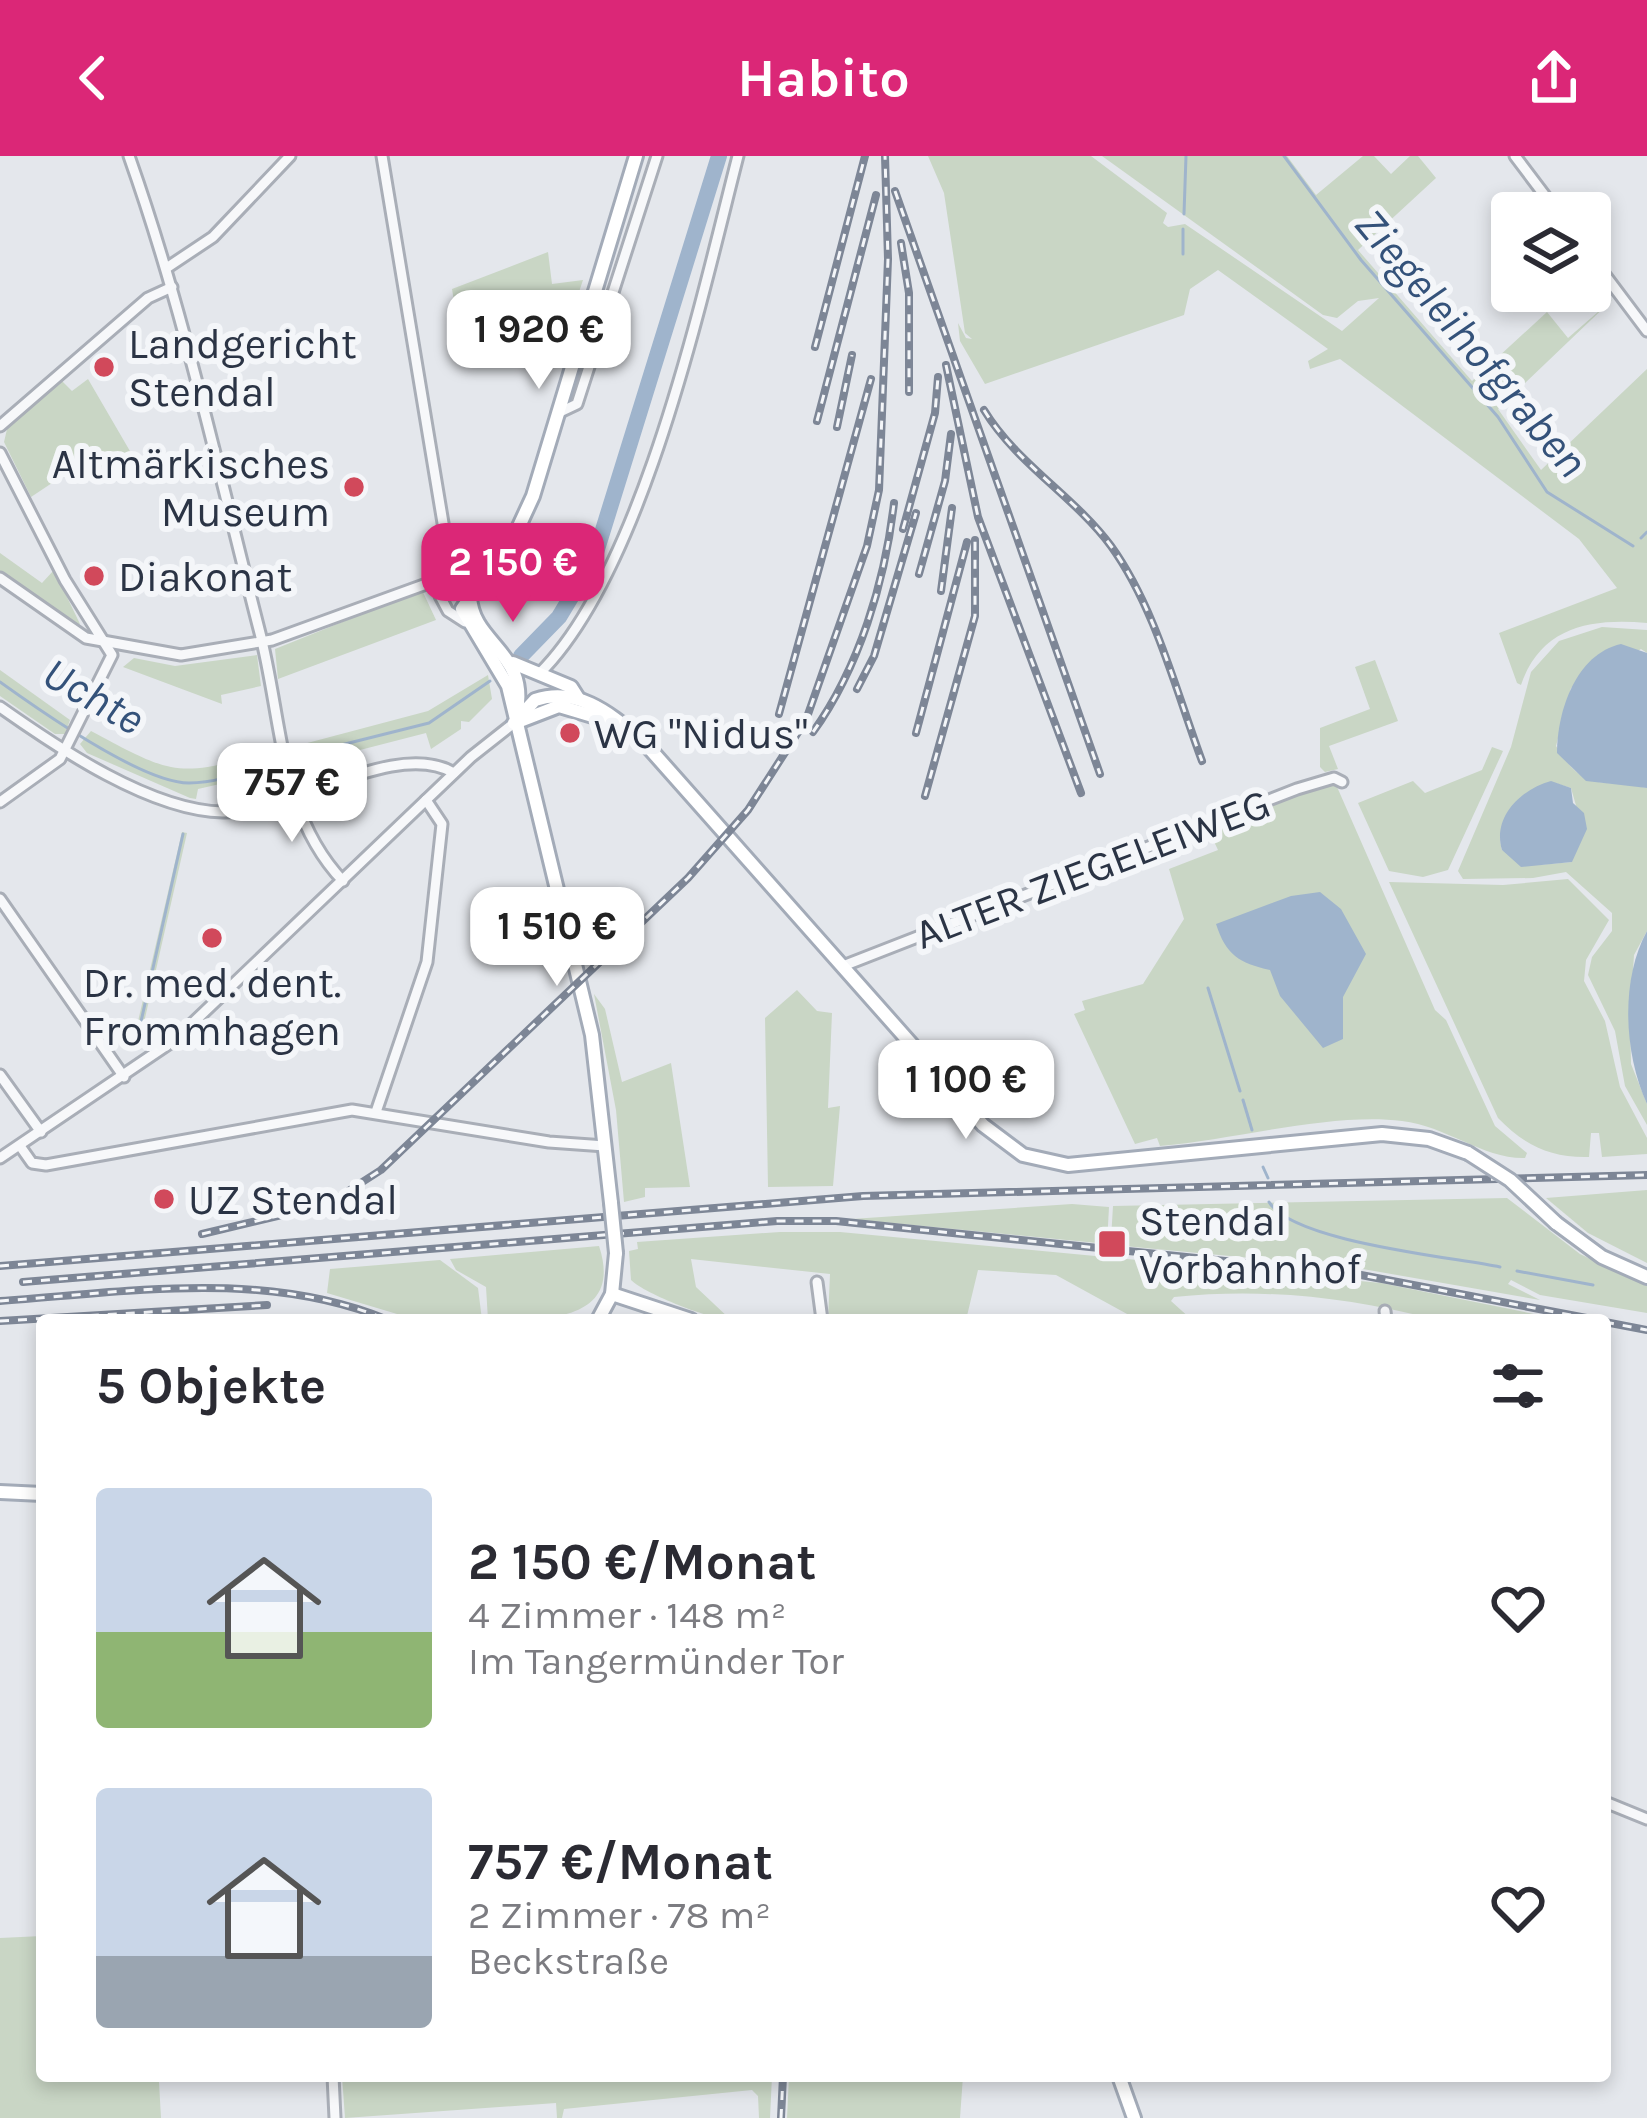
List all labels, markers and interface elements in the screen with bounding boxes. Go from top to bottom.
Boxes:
icon: back [60,45,126,111]
icon: share [1521,45,1587,111]
text: Habito [737,46,910,110]
map controls [1491,192,1611,312]
button: layers [1491,192,1611,312]
water label: Ziegeleihofgraben [1343,198,1599,488]
pin: 1 920 € [428,290,650,392]
text: 1 920 € [474,306,604,352]
place label: Landgericht Stendal [128,319,357,417]
marker: Landgericht Stendal [91,354,117,380]
place label: Altmärkisches Museum [52,439,330,537]
marker: Altmärkisches Museum [341,474,367,500]
pin: 2 150 € [402,523,624,625]
text: 2 150 € [448,539,578,585]
place label: Diakonat [118,552,292,602]
marker: Diakonat [81,563,107,589]
water label: Uchte [34,646,153,745]
place label: WG "Nidus" [594,709,808,759]
marker: WG "Nidus" [557,720,583,746]
pin: 757 € [208,743,376,845]
text: 757 € [244,759,340,805]
street label: ALTER ZIEGELEIWEG [908,778,1277,960]
pin: 1 510 € [446,887,668,989]
text: 1 510 € [497,903,617,949]
marker: Dr. med. dent. Frommhagen [199,925,225,951]
place label: Dr. med. dent. Frommhagen [83,958,341,1056]
pin: 1 100 € [855,1040,1077,1142]
text: 1 100 € [905,1056,1027,1102]
place label: UZ Stendal [188,1175,398,1225]
marker: UZ Stendal [151,1186,177,1212]
place label: Stendal Vorbahnhof [1139,1196,1361,1294]
marker: Stendal Vorbahnhof [1096,1228,1128,1260]
icon: filters [1485,1353,1551,1419]
text: 5 Objekte [96,1356,326,1416]
text: 2 150 €/Monat [468,1532,816,1592]
icon: home [192,1536,336,1680]
icon: heart [1485,1575,1551,1641]
text: 4 Zimmer · 148 m² [468,1592,786,1638]
text: Im Tangermünder Tor [468,1638,844,1684]
text: 757 €/Monat [468,1832,773,1892]
icon: home [192,1836,336,1980]
icon: heart [1485,1875,1551,1941]
text: 2 Zimmer · 78 m² [468,1892,771,1938]
text: Beckstraße [468,1938,669,1984]

